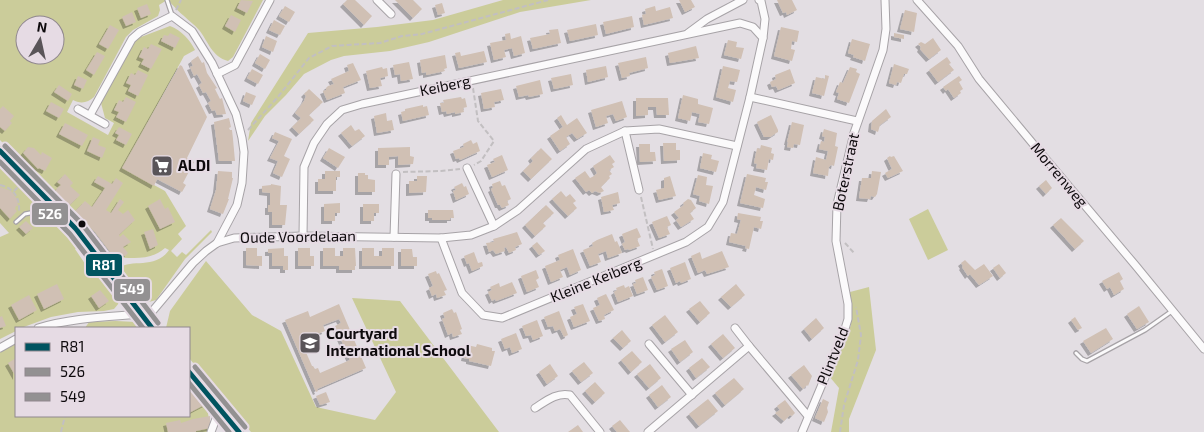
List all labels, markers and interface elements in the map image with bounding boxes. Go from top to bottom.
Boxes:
north arrow [15,15,65,65]
text: N [36,17,48,36]
street label: Keiberg [418,71,472,99]
street label: Boterstraat [828,131,862,212]
street label: Morrenweg [1027,138,1092,211]
supermarket icon: ALDI [150,154,174,178]
place label: ALDI [178,156,210,174]
line badge: 526 [31,202,69,226]
text: 526 [38,205,62,222]
unlabelled marker [77,219,87,229]
street label: Oude Voordelaan [240,226,356,246]
street label: Kleine Keiberg [547,252,644,306]
line badge: R81 [85,253,123,277]
text: R81 [92,256,116,273]
line badge: 549 [113,278,151,302]
text: 549 [120,280,144,297]
place label: Courtyard International School [326,324,471,359]
street label: Plintveld [812,324,852,387]
legend [15,327,190,417]
school or university icon: Courtyard International School [298,331,322,355]
text: R81 [60,337,84,355]
text: 526 [60,362,85,380]
text: 549 [60,387,86,405]

